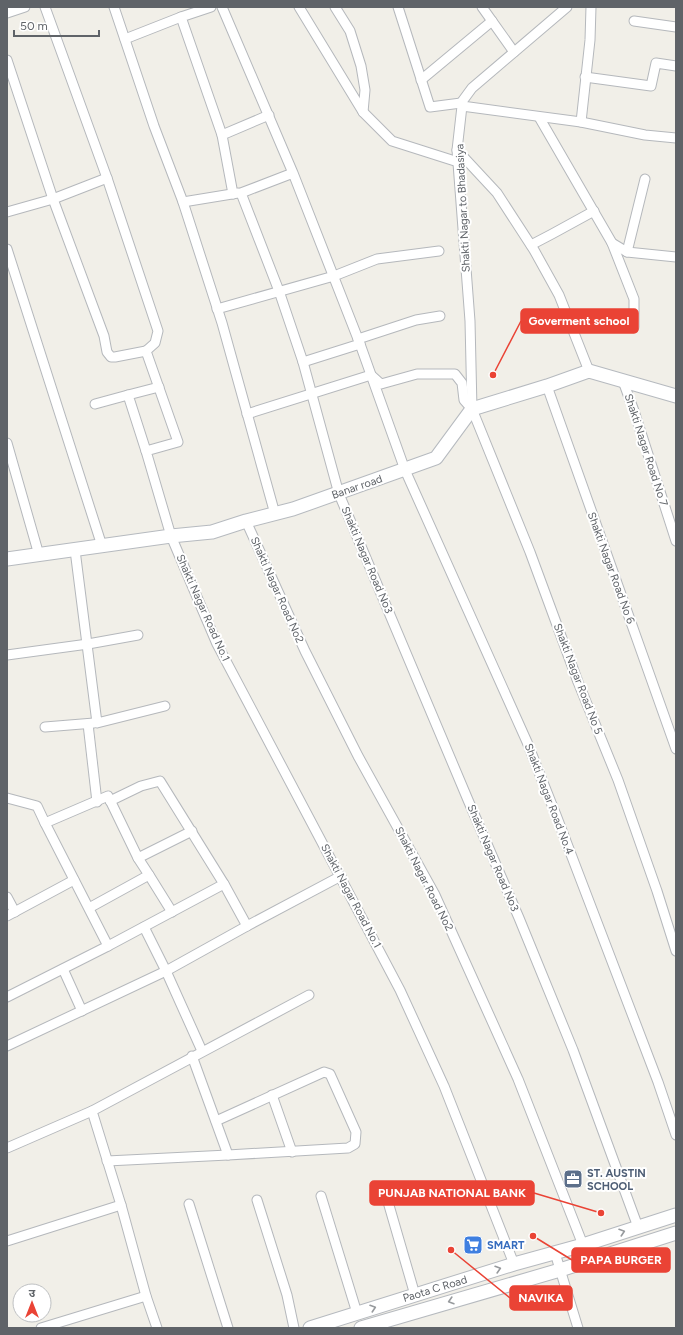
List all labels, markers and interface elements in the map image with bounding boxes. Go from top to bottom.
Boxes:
scale bar [14,12,99,38]
text: 50 m [20,19,48,33]
street label: Shakti Nagar to Bhadasiya [453,143,473,273]
callout: Goverment school [521,309,638,333]
text: Goverment school [529,314,629,328]
street label: Shakti Nagar Road No 7 [622,392,670,508]
street label: Banar road [330,472,384,502]
street label: Shakti Nagar Road No3 [339,505,395,615]
street label: Shakti Nagar Road No 6 [585,510,637,626]
street label: Shakti Nagar Road No2 [248,535,306,645]
street label: Shakti Nagar Road No.1 [174,553,232,663]
street label: Shakti Nagar Road No 5 [551,622,605,736]
street label: Shakti Nagar Road No.4 [522,742,576,857]
street label: Shakti Nagar Road No3 [465,803,521,913]
street label: Shakti Nagar Road No2 [392,825,456,933]
street label: Shakti Nagar Road No.1 [318,842,384,950]
place label: ST. AUSTIN SCHOOL [587,1167,646,1193]
office icon: ST. AUSTIN SCHOOL [562,1168,584,1190]
callout: PUNJAB NATIONAL BANK [370,1181,534,1205]
text: PUNJAB NATIONAL BANK [378,1186,526,1200]
one-way arrow [619,1228,626,1237]
supermarket icon: SMART [462,1234,484,1256]
place label: SMART [487,1239,525,1252]
callout: PAPA BURGER [572,1248,670,1272]
text: PAPA BURGER [580,1253,662,1267]
one-way arrow [494,1265,501,1274]
street label: Paota C Road [401,1273,469,1305]
north arrow [12,1283,52,1323]
callout: NAVIKA [510,1286,572,1310]
text: उ [29,1287,36,1300]
text: NAVIKA [518,1291,564,1305]
one-way arrow [448,1296,455,1305]
one-way arrow [370,1304,377,1313]

